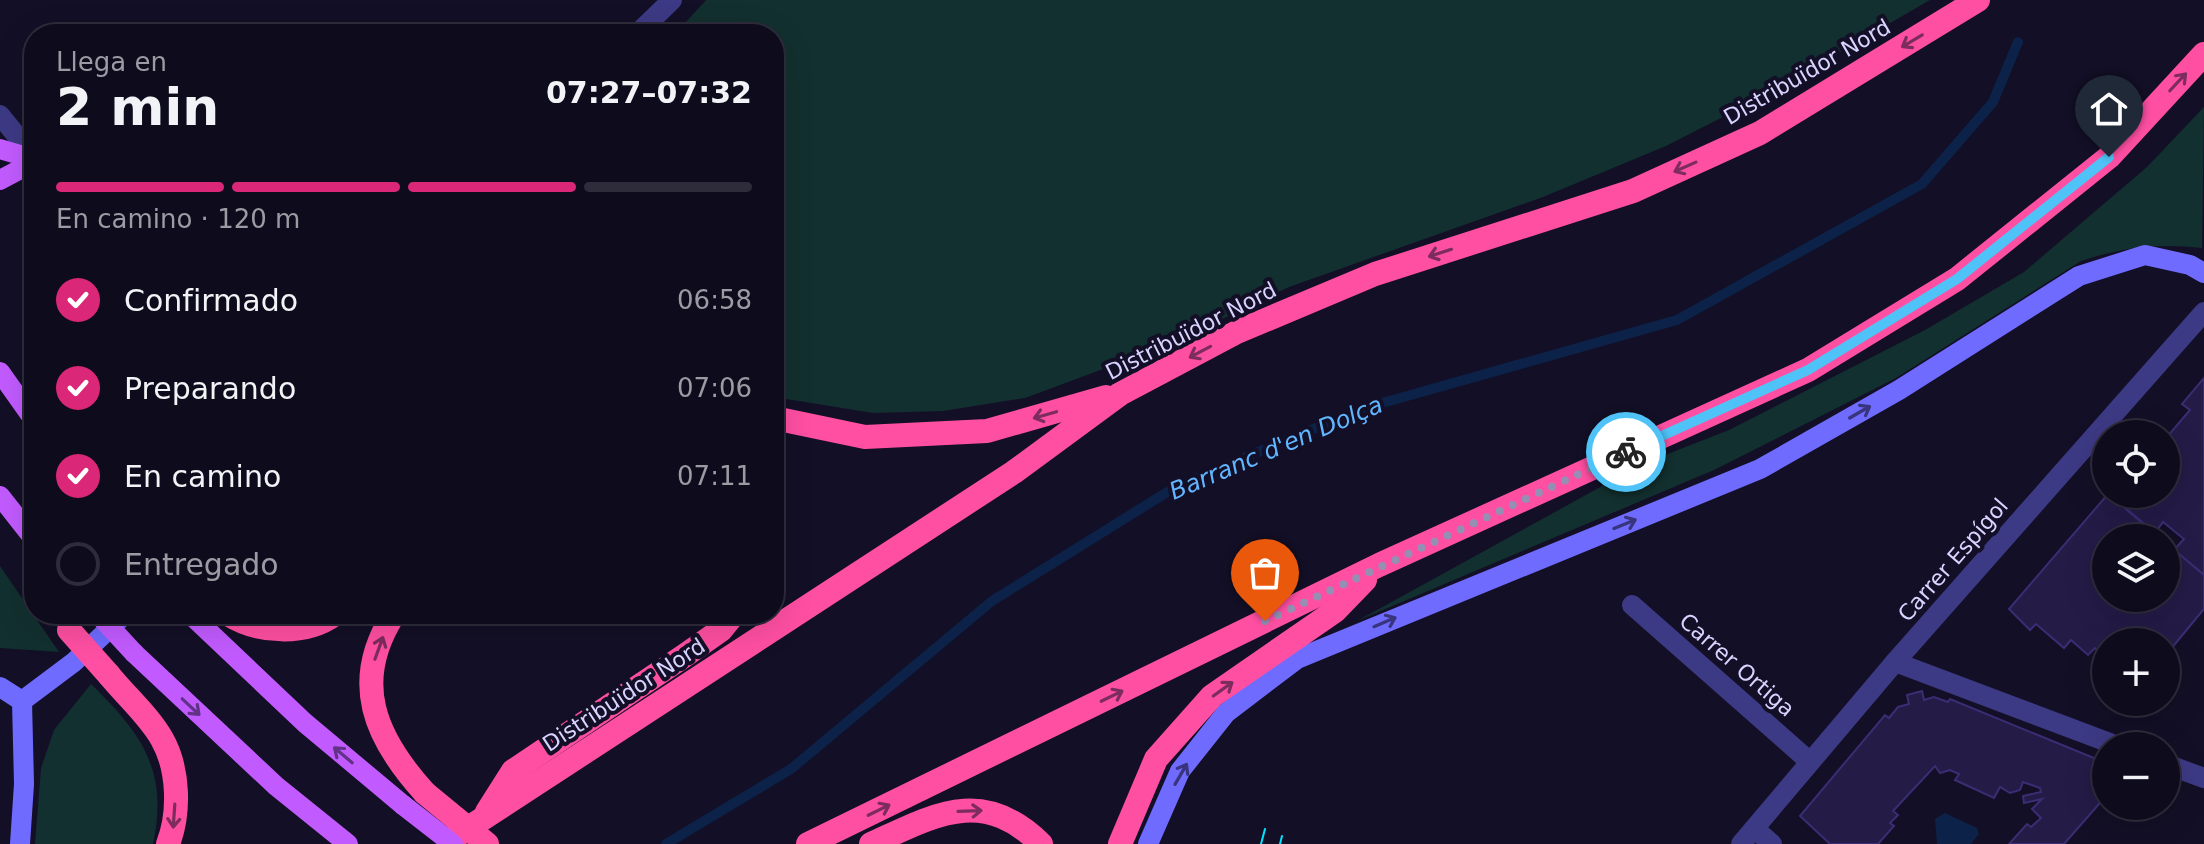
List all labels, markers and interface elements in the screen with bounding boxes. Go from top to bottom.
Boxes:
street label: Distribuïdor Nord [1719,14,1895,130]
one-way arrow [1901,33,1924,49]
text: Llega en [56,47,167,77]
one-way arrow [2168,73,2187,92]
text: 07:27–07:32 [546,75,752,110]
pin [2075,75,2143,157]
text: 2 min [56,77,219,137]
icon: home [2087,87,2131,131]
one-way arrow [1673,160,1697,175]
text: En camino · 120 m [56,204,300,234]
one-way arrow [1428,247,1453,262]
street label: Distribuïdor Nord [1101,277,1281,385]
icon: check [56,278,100,322]
text: Confirmado [124,283,298,318]
text: 06:58 [677,285,752,315]
one-way arrow [1188,344,1212,360]
icon: check [56,366,100,410]
text: Preparando [124,371,296,406]
text: 07:06 [677,373,752,403]
water label: Barranc d'en Dolça [1165,390,1387,506]
one-way arrow [1847,404,1871,419]
one-way arrow [1032,408,1058,423]
courier [1586,412,1666,492]
map controls [2092,420,2180,820]
button: locate [2092,420,2180,508]
icon: bike [1604,430,1648,474]
icon: check [56,454,100,498]
text: En camino [124,459,281,494]
text: 07:11 [677,461,752,491]
street label: Carrer Espígol [1893,493,2013,627]
one-way arrow [1612,515,1637,530]
button: layers [2092,524,2180,612]
pin [1231,539,1299,621]
text: Entregado [124,547,279,582]
icon: bag [1243,551,1287,595]
street label: Carrer Ortiga [1674,608,1800,722]
one-way arrow [1372,613,1396,628]
button: + [2092,628,2180,716]
street label: Distribuïdor Nord [538,633,710,757]
one-way arrow [372,636,387,661]
one-way arrow [1212,681,1233,698]
one-way arrow [1100,688,1124,703]
one-way arrow [181,697,200,716]
button: − [2092,732,2180,820]
one-way arrow [334,746,354,764]
one-way arrow [1174,762,1189,786]
one-way arrow [166,802,181,829]
one-way arrow [866,802,890,817]
one-way arrow [956,803,983,818]

